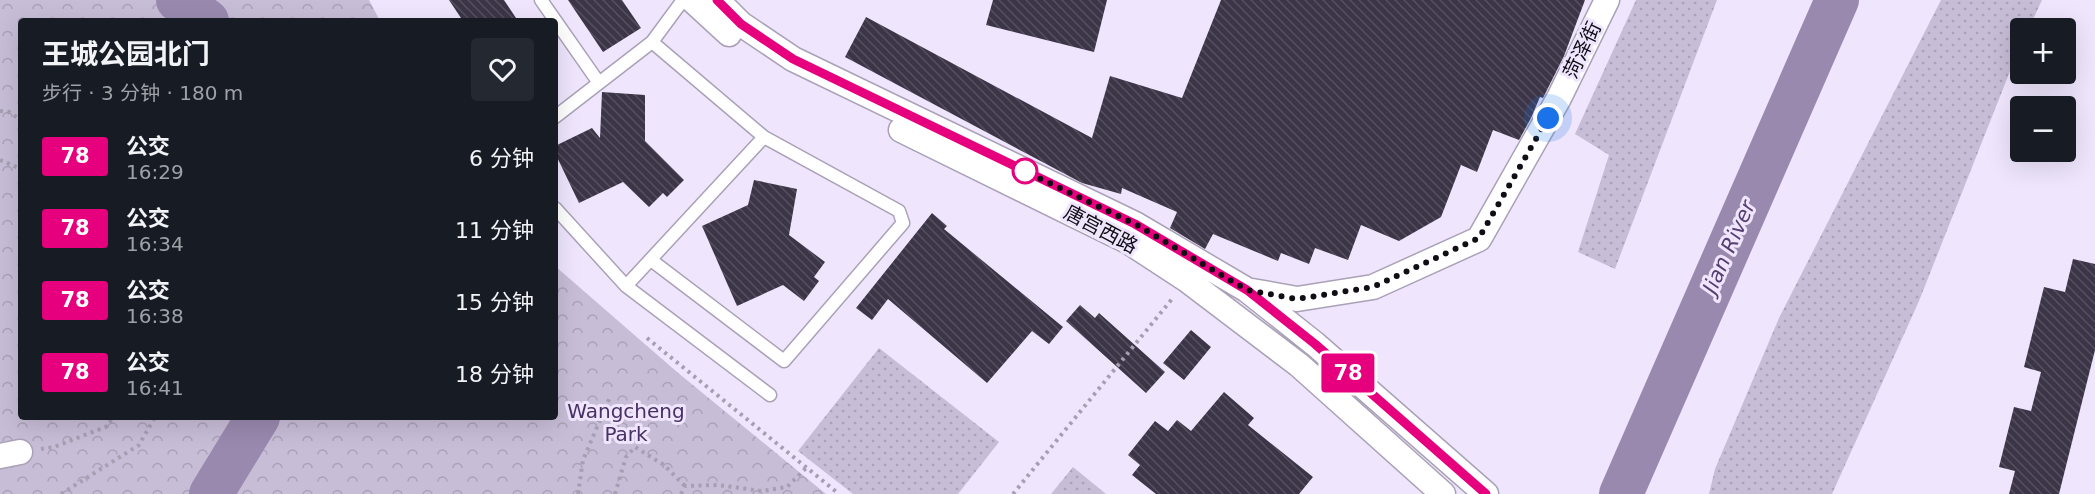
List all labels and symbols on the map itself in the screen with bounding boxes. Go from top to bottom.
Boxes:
street label: 菏泽街 [1558,18,1606,82]
your location [1533,103,1563,133]
unlabelled marker [1012,158,1038,184]
water label: Jian River [1696,196,1761,301]
street label: 唐宫西路 [1060,200,1142,258]
line badge: 78 [1321,354,1375,392]
park label: Wangcheng Park [567,399,685,446]

